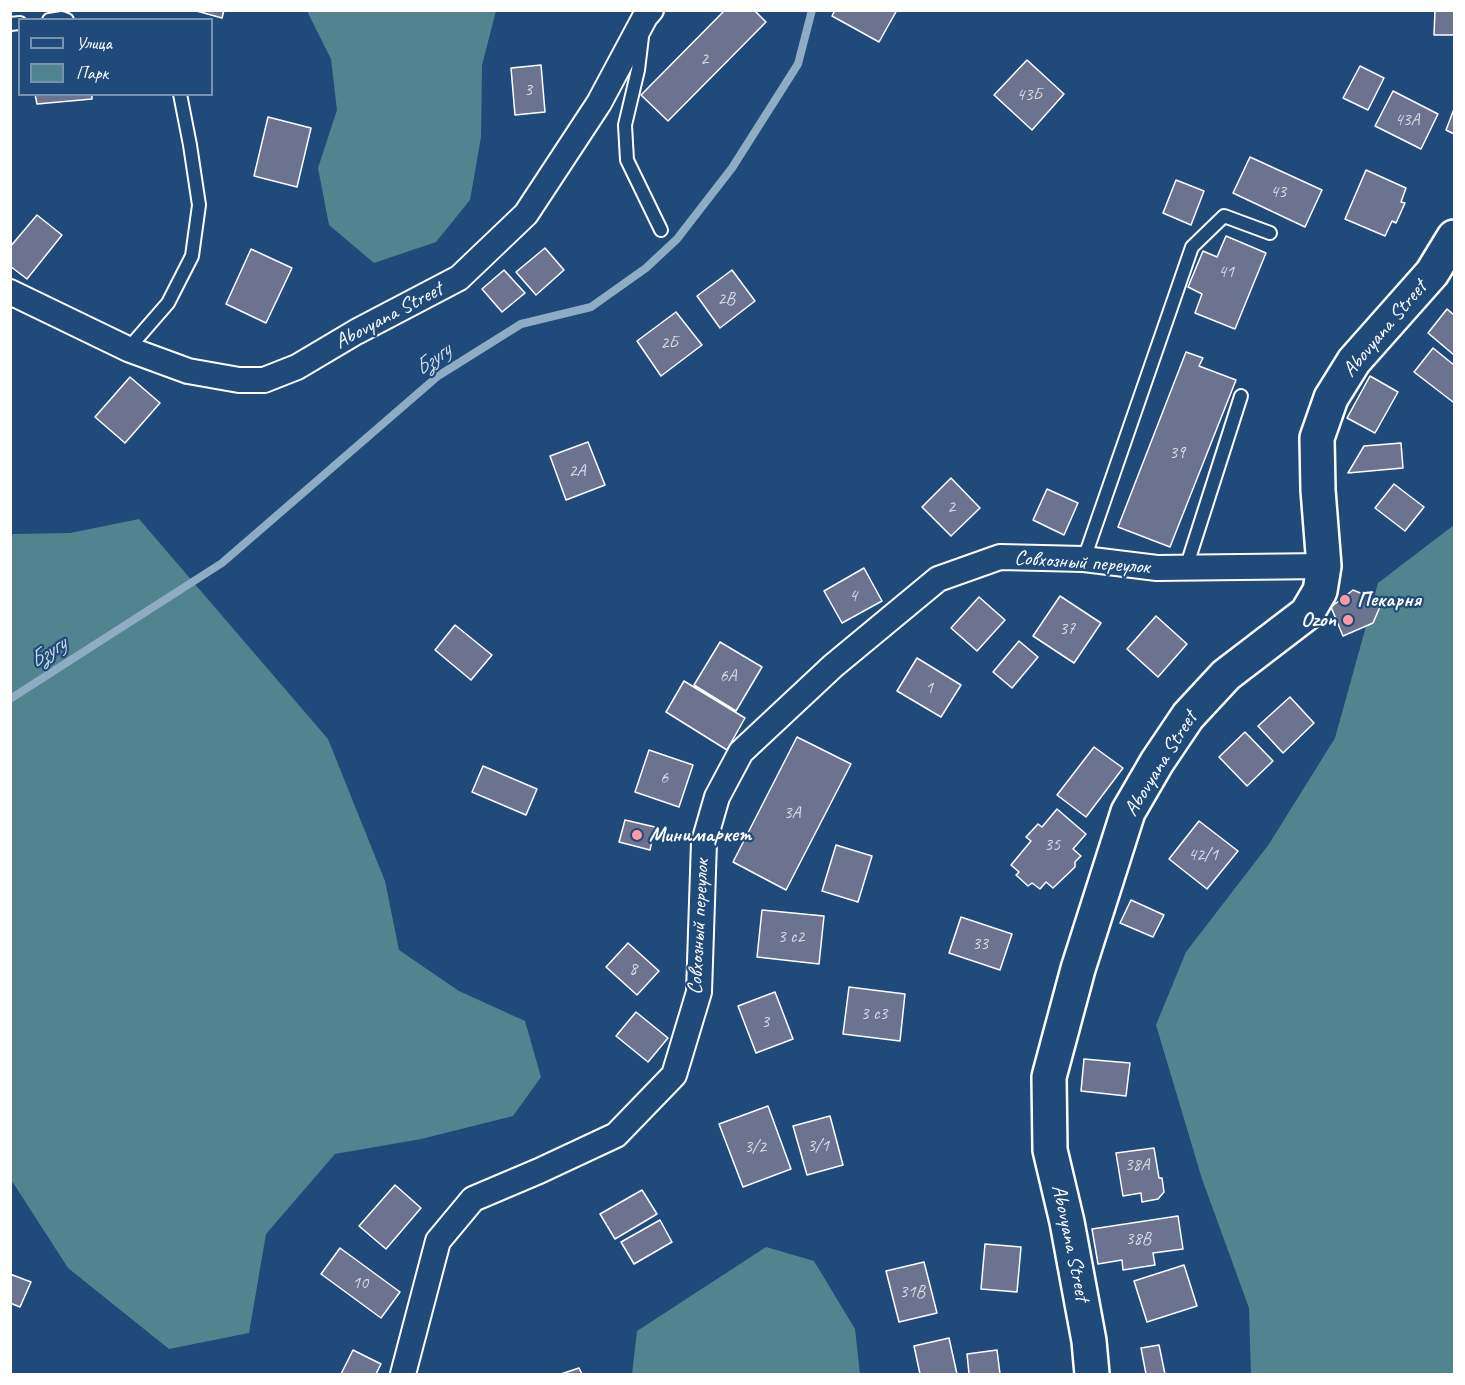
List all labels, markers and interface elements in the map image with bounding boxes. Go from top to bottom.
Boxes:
legend [18,18,213,96]
text: Улица [76,32,112,54]
house number: 2 [700,48,708,70]
text: Парк [76,62,108,84]
house number: 3 [524,79,532,101]
house number: 43Б [1016,84,1042,106]
house number: 43А [1394,109,1420,131]
house number: 43 [1270,181,1286,203]
house number: 41 [1218,261,1234,283]
street label: Abovyana Street [1337,276,1433,382]
street label: Abovyana Street [331,277,447,355]
house number: 2В [717,288,735,310]
house number: 2Б [660,332,678,354]
water label: Бзугу [410,338,456,382]
house number: 39 [1169,442,1185,464]
house number: 2А [568,460,586,482]
house number: 2 [947,496,955,518]
street label: Совхозный переулок [1013,546,1151,580]
house number: 4 [849,585,857,607]
place label: Пекарня [1357,587,1421,613]
marker: Пекарня [1338,593,1352,607]
place label: Ozon [1301,607,1336,633]
marker: Ozon [1341,613,1355,627]
house number: 37 [1059,618,1075,640]
water label: Бзугу [25,631,71,675]
house number: 6А [719,665,737,687]
house number: 1 [925,677,933,699]
street label: Abovyana Street [1119,707,1203,821]
house number: 6 [660,767,668,789]
house number: 3А [783,802,801,824]
place label: Минимаркет [649,822,751,848]
marker: Минимаркет [630,828,644,842]
house number: 35 [1044,834,1060,856]
house number: 42/1 [1188,844,1218,866]
street label: Совхозный переулок [683,859,715,995]
house number: 3 с2 [778,926,804,948]
house number: 33 [972,933,988,955]
house number: 8 [629,958,637,980]
house number: 3 с3 [861,1003,887,1025]
house number: 3 [761,1011,769,1033]
house number: 3/1 [807,1135,829,1157]
house number: 3/2 [744,1136,766,1158]
house number: 38А [1124,1154,1150,1176]
street label: Abovyana Street [1045,1182,1095,1304]
house number: 38В [1125,1228,1151,1250]
house number: 10 [352,1272,368,1294]
house number: 31В [899,1281,925,1303]

